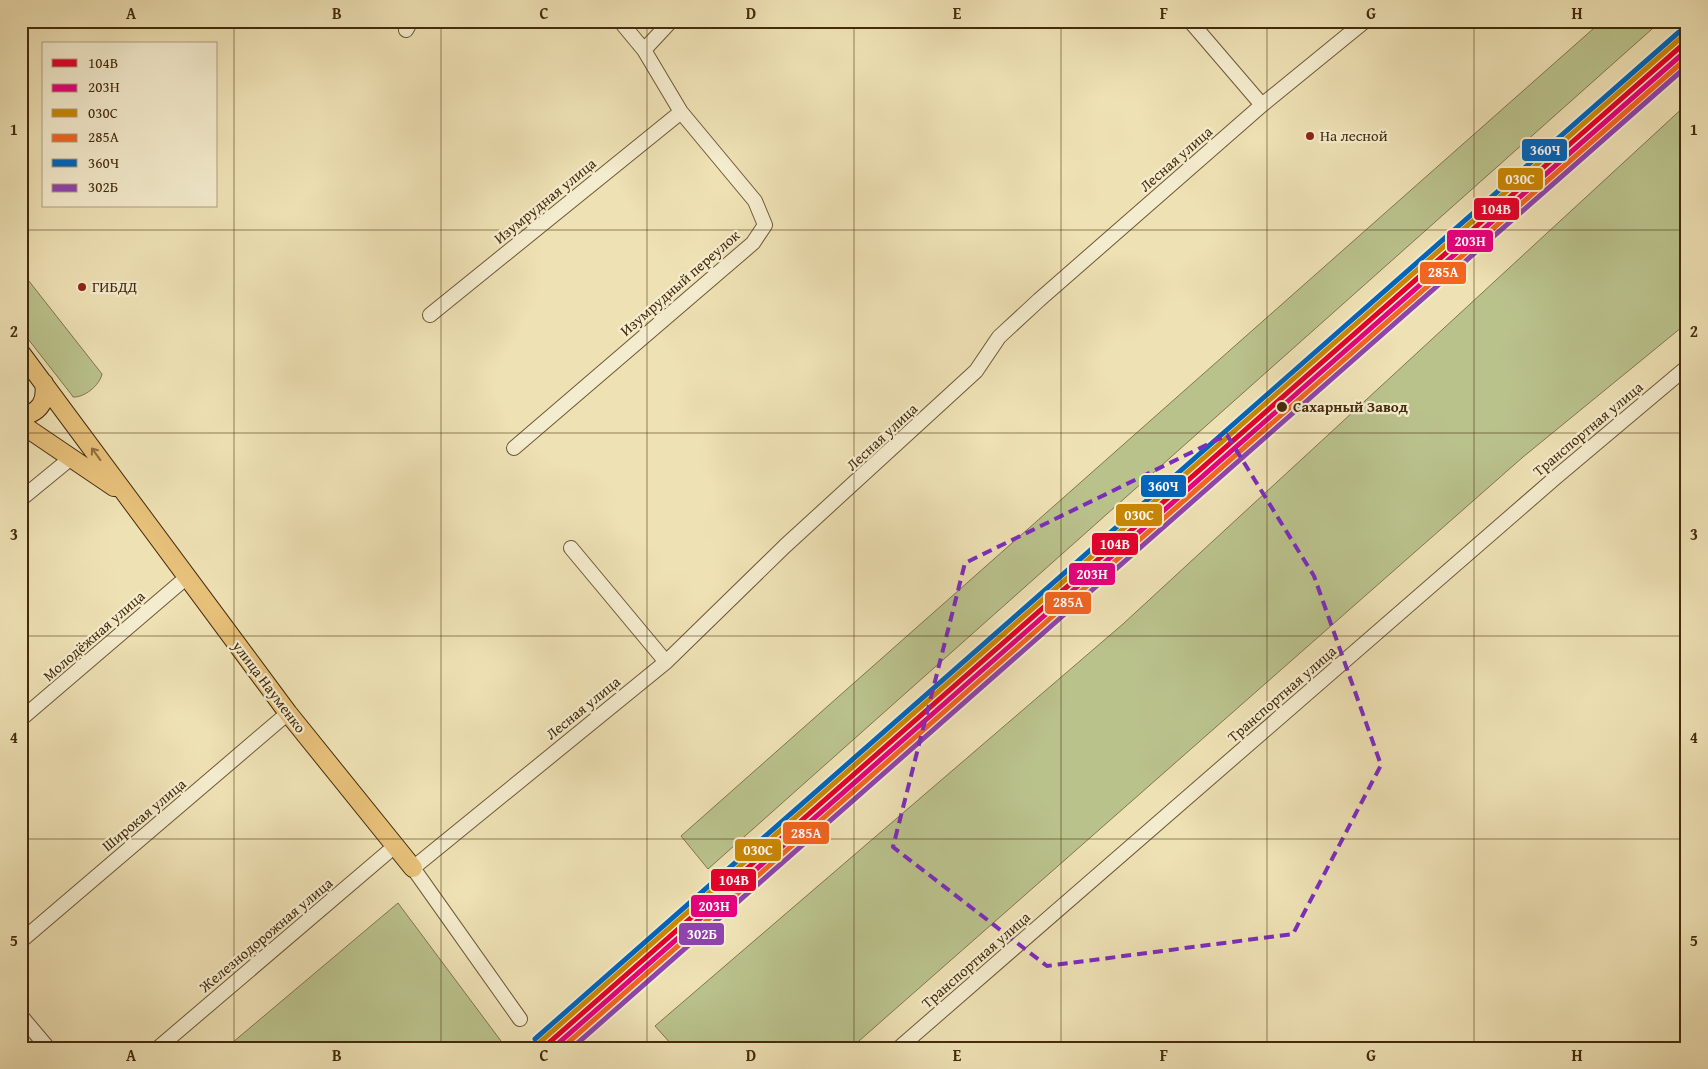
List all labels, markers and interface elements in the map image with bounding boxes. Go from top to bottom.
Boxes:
text: A [126,1,137,25]
text: B [332,1,342,25]
text: C [539,1,549,25]
text: D [746,1,756,25]
text: E [953,1,962,25]
text: F [1160,1,1168,25]
text: G [1366,1,1376,25]
text: H [1571,1,1583,25]
legend [42,42,218,208]
text: 104В [88,52,118,73]
text: 203Н [88,76,120,97]
text: 030C [88,102,118,123]
text: 1 [10,117,18,141]
text: 1 [1690,117,1698,141]
street label: Лесная улица [1135,120,1217,196]
place label: На лесной [1320,125,1388,146]
text: 285А [88,126,119,147]
marker: На лесной [1304,130,1316,142]
line badge: 360Ч [1521,138,1568,162]
text: 360Ч [1530,140,1560,160]
text: 360Ч [88,152,119,173]
street label: Изумрудная улица [489,152,601,248]
line badge: 030C [1497,167,1544,191]
text: 030C [1505,169,1535,189]
text: 302Б [88,176,118,197]
line badge: 104В [1473,197,1520,221]
text: 104В [1481,199,1511,219]
street label: Изумрудный переулок [615,225,744,341]
line badge: 203Н [1446,229,1494,253]
text: 203Н [1454,231,1486,251]
line badge: 285А [1419,261,1467,285]
text: 285А [1428,262,1458,282]
place label: ГИБДД [92,276,137,297]
marker: ГИБДД [76,281,88,293]
text: 2 [10,319,18,343]
text: 2 [1690,319,1698,343]
street label: Транспортная улица [1528,376,1648,481]
place label: Сахарный Завод [1293,396,1408,417]
street label: Лесная улица [841,398,923,475]
marker: Сахарный Завод [1275,400,1289,414]
one-way arrow [91,448,101,462]
line badge: 360Ч [1140,474,1187,498]
text: 360Ч [1148,476,1178,496]
line badge: 030C [1115,503,1163,527]
text: 030C [1124,505,1154,525]
text: 3 [10,522,18,546]
text: 3 [1690,522,1698,546]
line badge: 104В [1091,532,1139,556]
text: 104В [1100,534,1130,554]
line badge: 203Н [1068,562,1116,586]
text: 203Н [1076,564,1108,584]
street label: Молодёжная улица [38,585,150,686]
line badge: 285А [1044,591,1092,615]
text: 285А [1053,592,1083,612]
street label: улица Науменко [227,635,311,737]
street label: Транспортная улица [1223,640,1341,747]
street label: Лесная улица [541,670,625,744]
text: 4 [10,725,18,749]
text: 4 [1690,725,1698,749]
street label: Широкая улица [97,773,191,856]
line badge: 285А [782,821,830,845]
text: 285А [791,823,821,843]
line badge: 030C [734,838,782,862]
text: 030C [743,840,773,860]
line badge: 104В [710,868,757,892]
text: 104В [719,870,749,890]
street label: Железнодорожная улица [194,872,338,997]
line badge: 203Н [690,894,738,918]
text: 203Н [698,896,730,916]
street label: Транспортная улица [917,906,1035,1013]
line badge: 302Б [678,922,725,946]
text: 302Б [687,924,717,944]
text: 5 [10,928,18,952]
text: 5 [1690,928,1698,952]
text: A [126,1043,137,1067]
text: B [332,1043,342,1067]
text: C [539,1043,549,1067]
text: D [746,1043,756,1067]
text: E [953,1043,962,1067]
text: F [1160,1043,1168,1067]
text: G [1366,1043,1376,1067]
text: H [1571,1043,1583,1067]

